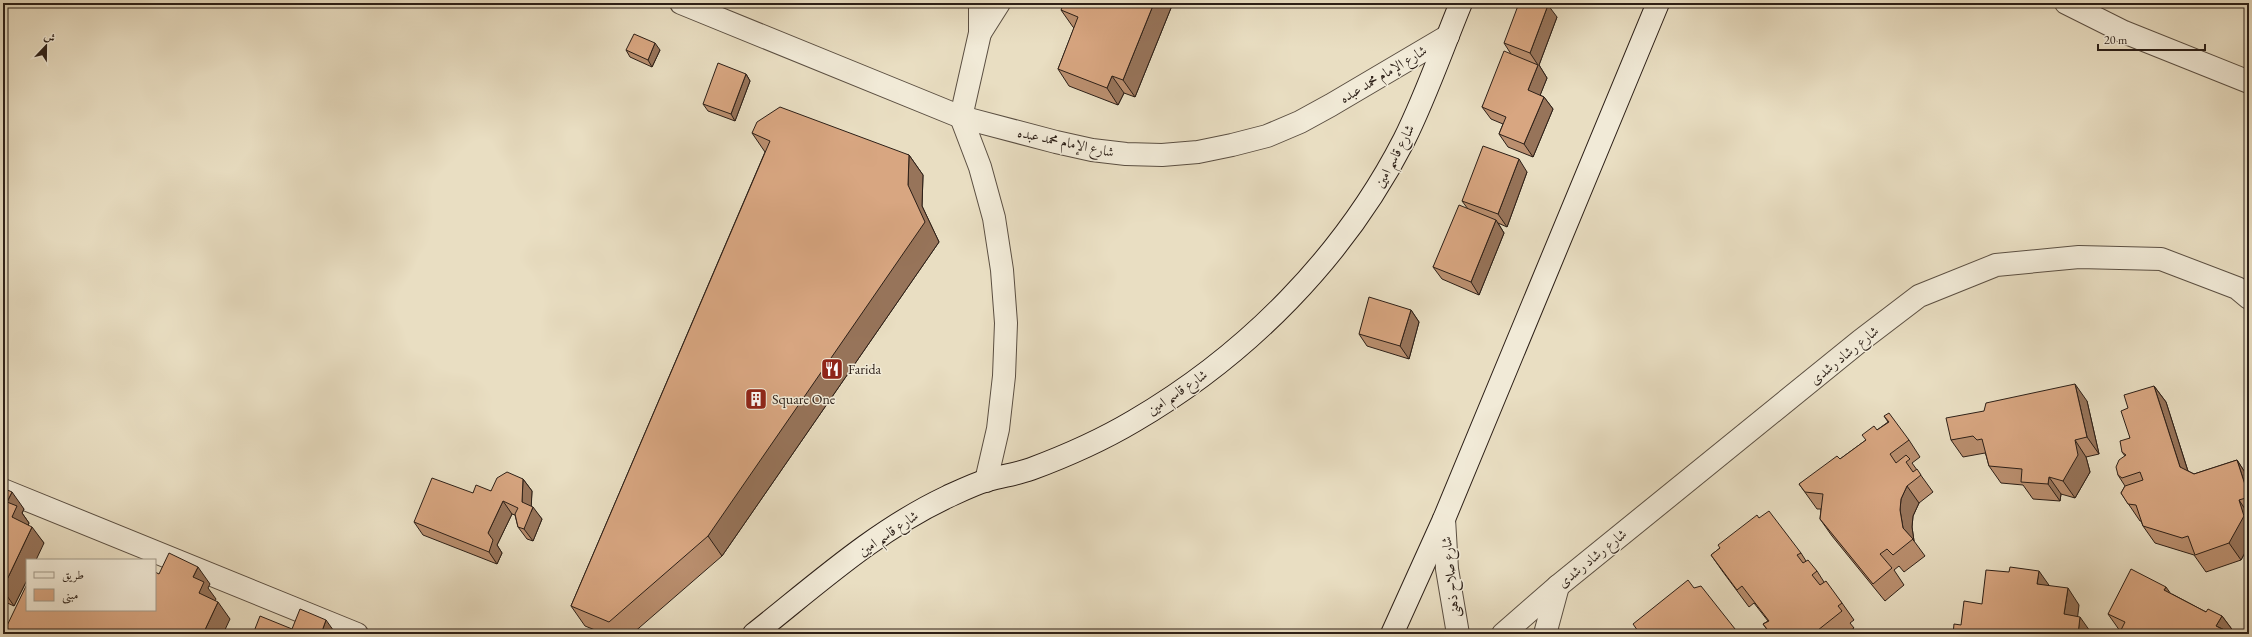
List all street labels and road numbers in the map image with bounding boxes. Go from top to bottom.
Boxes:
street label: شارع الإمام محمد عبده [1336,41,1432,110]
street label: شارع قاسم امين [1370,121,1423,193]
street label: شارع الإمام محمد عبده [1015,123,1116,165]
street label: شارع رشاد رشدى [1806,322,1884,391]
street label: شارع قاسم امين [1143,365,1214,423]
street label: شارع قاسم امين [854,506,925,564]
street label: شارع رشاد رشدى [1554,525,1632,594]
street label: شارع صلاح ذهنى [1437,535,1467,618]

